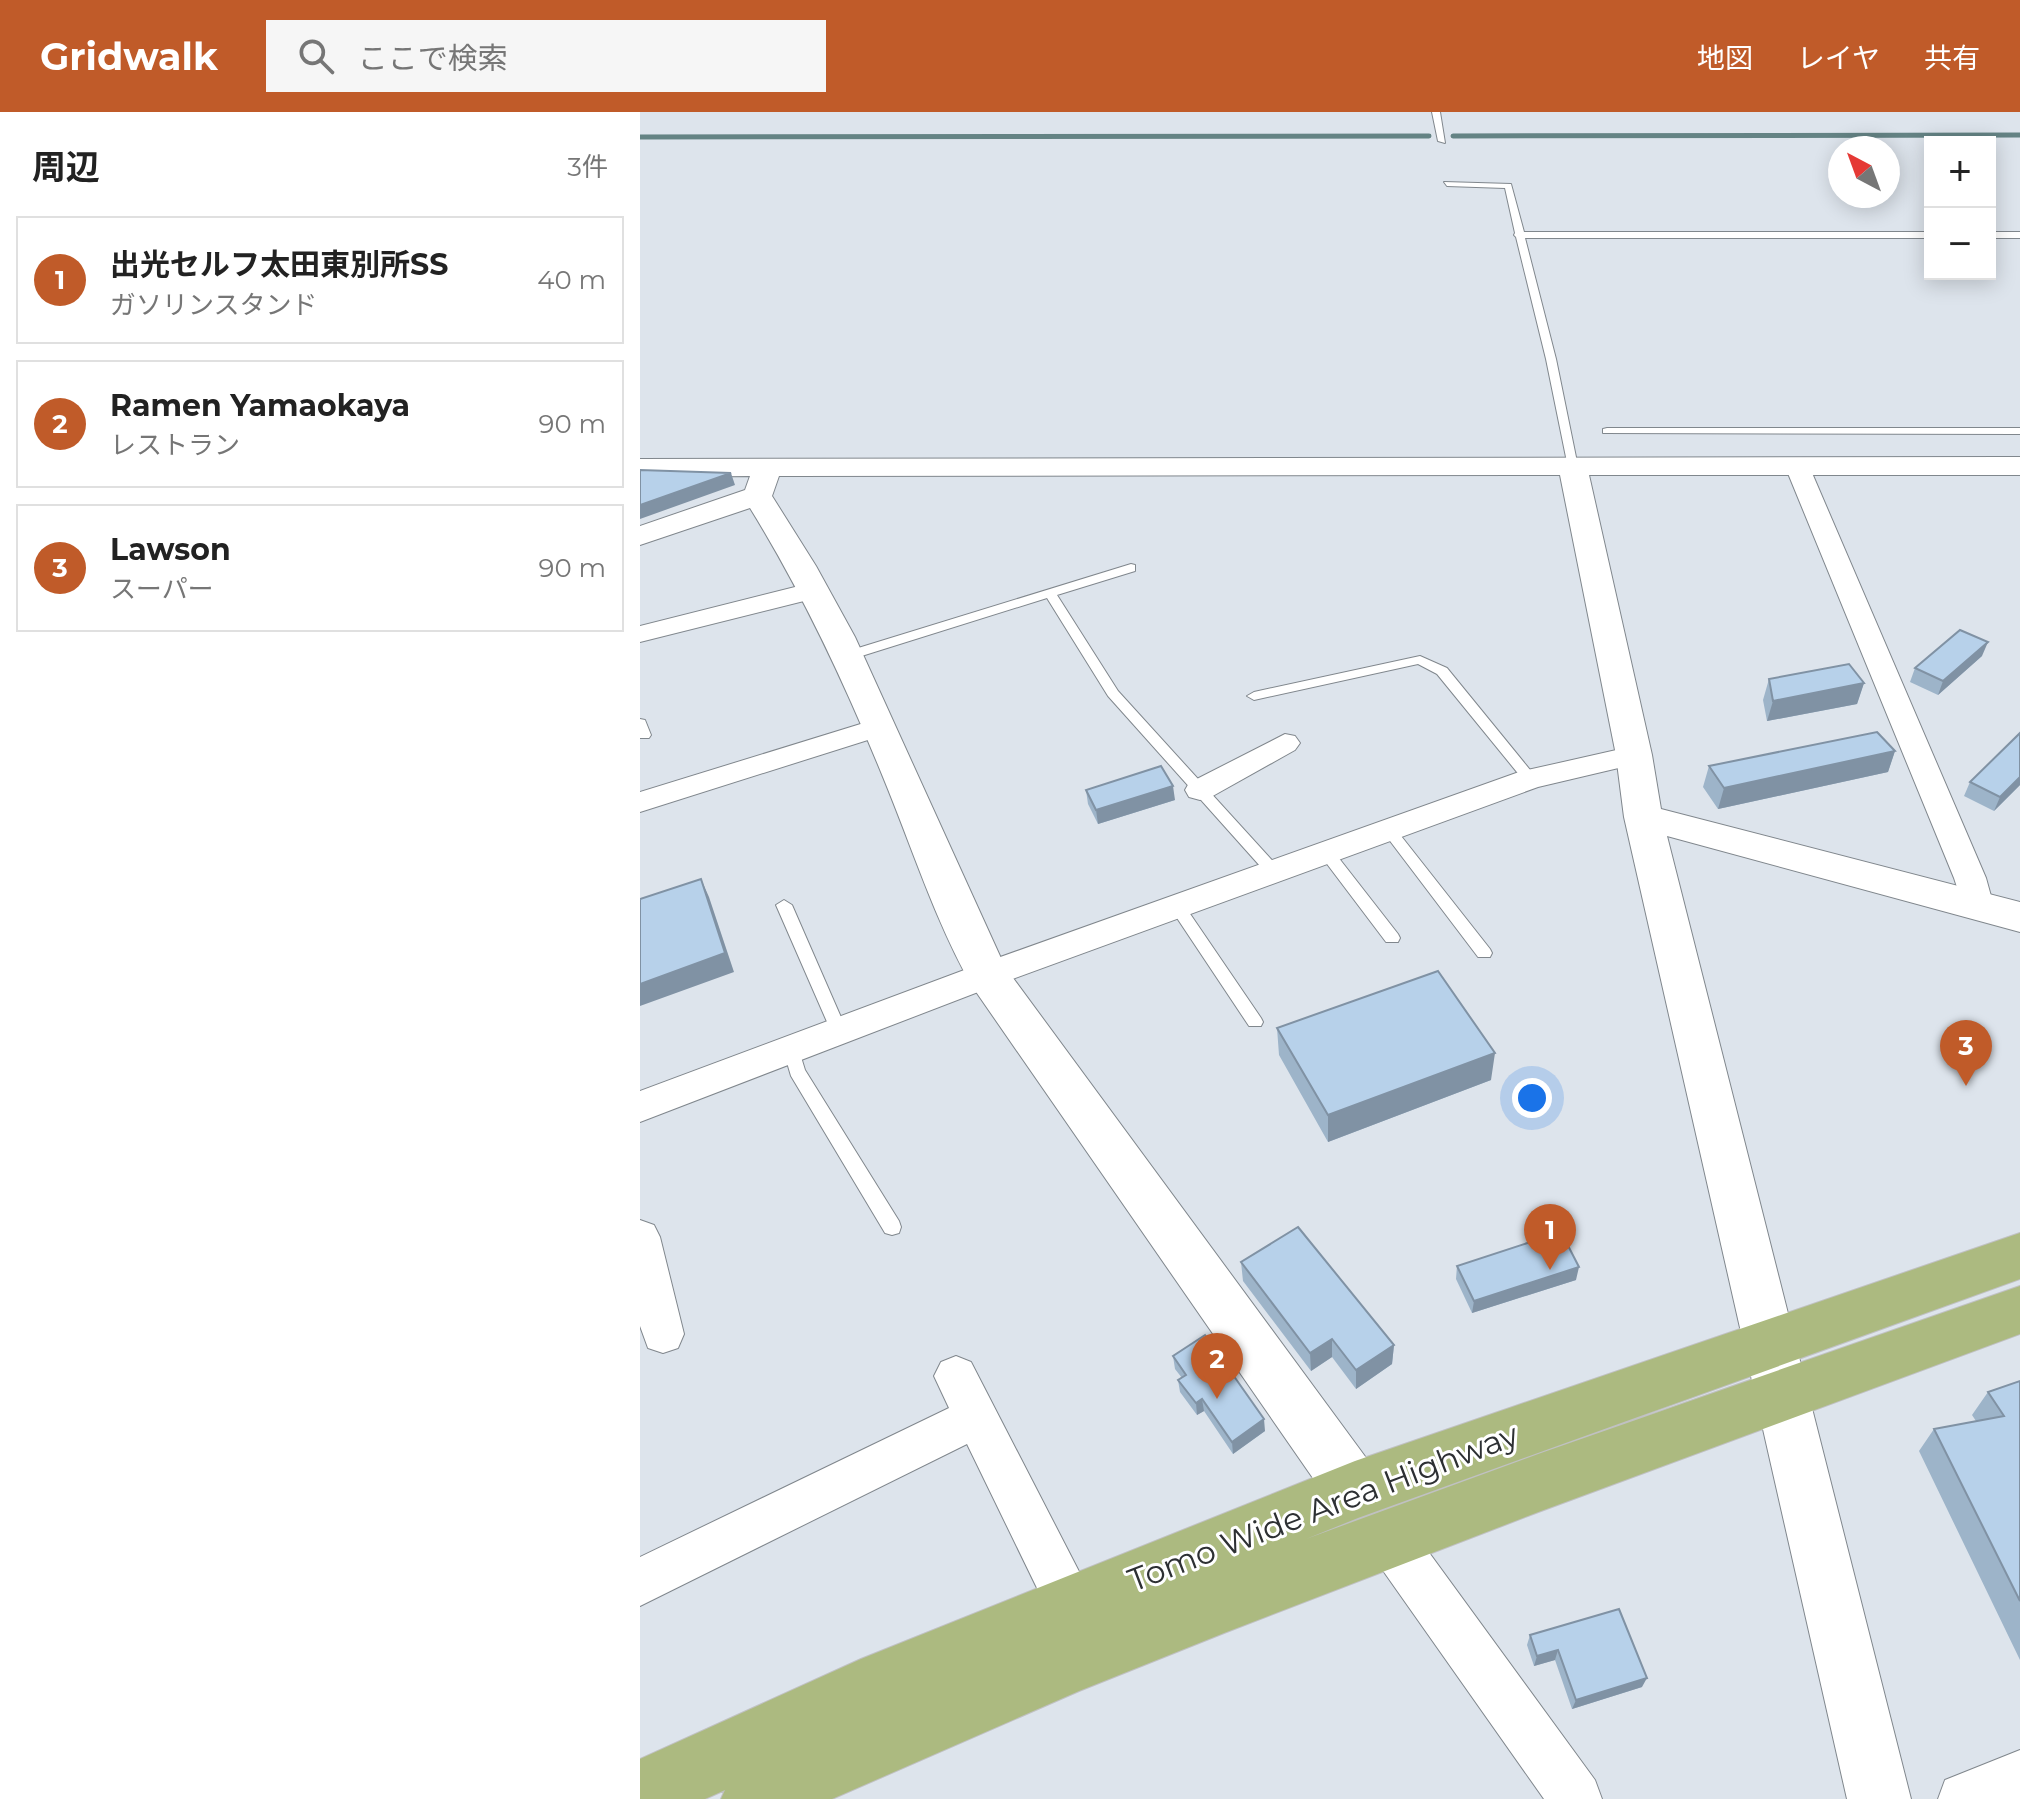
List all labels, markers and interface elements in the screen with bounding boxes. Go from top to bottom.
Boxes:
search box [266,20,826,92]
text: Gridwalk [40,33,218,80]
icon: search [294,34,338,78]
text: ここで検索 [358,40,508,77]
text: 地図 [1697,41,1753,75]
text: レイヤ [1797,41,1880,75]
text: 共有 [1924,41,1980,75]
north arrow [1828,136,1900,208]
map controls [1924,136,1996,280]
button: + [1924,136,1996,208]
text: 周辺 [32,146,100,188]
text: 3件 [567,151,608,183]
button: − [1924,208,1996,280]
text: 出光セルフ太田東別所SS [110,246,448,283]
text: 1 [55,264,65,296]
text: 40 m [537,264,606,296]
text: ガソリンスタンド [110,289,317,321]
text: Ramen Yamaokaya [110,387,410,424]
text: 2 [52,408,68,440]
text: 90 m [539,408,606,440]
text: レストラン [110,429,240,461]
text: Lawson [110,531,231,568]
text: 3 [52,552,68,584]
text: 90 m [539,552,606,584]
text: スーパー [110,573,214,605]
pin: 3 [1940,1020,1992,1086]
your location [1512,1078,1552,1118]
pin: 1 [1524,1204,1576,1270]
pin: 2 [1191,1333,1243,1399]
street label: Tomo Wide Area Highway [1123,1414,1524,1599]

